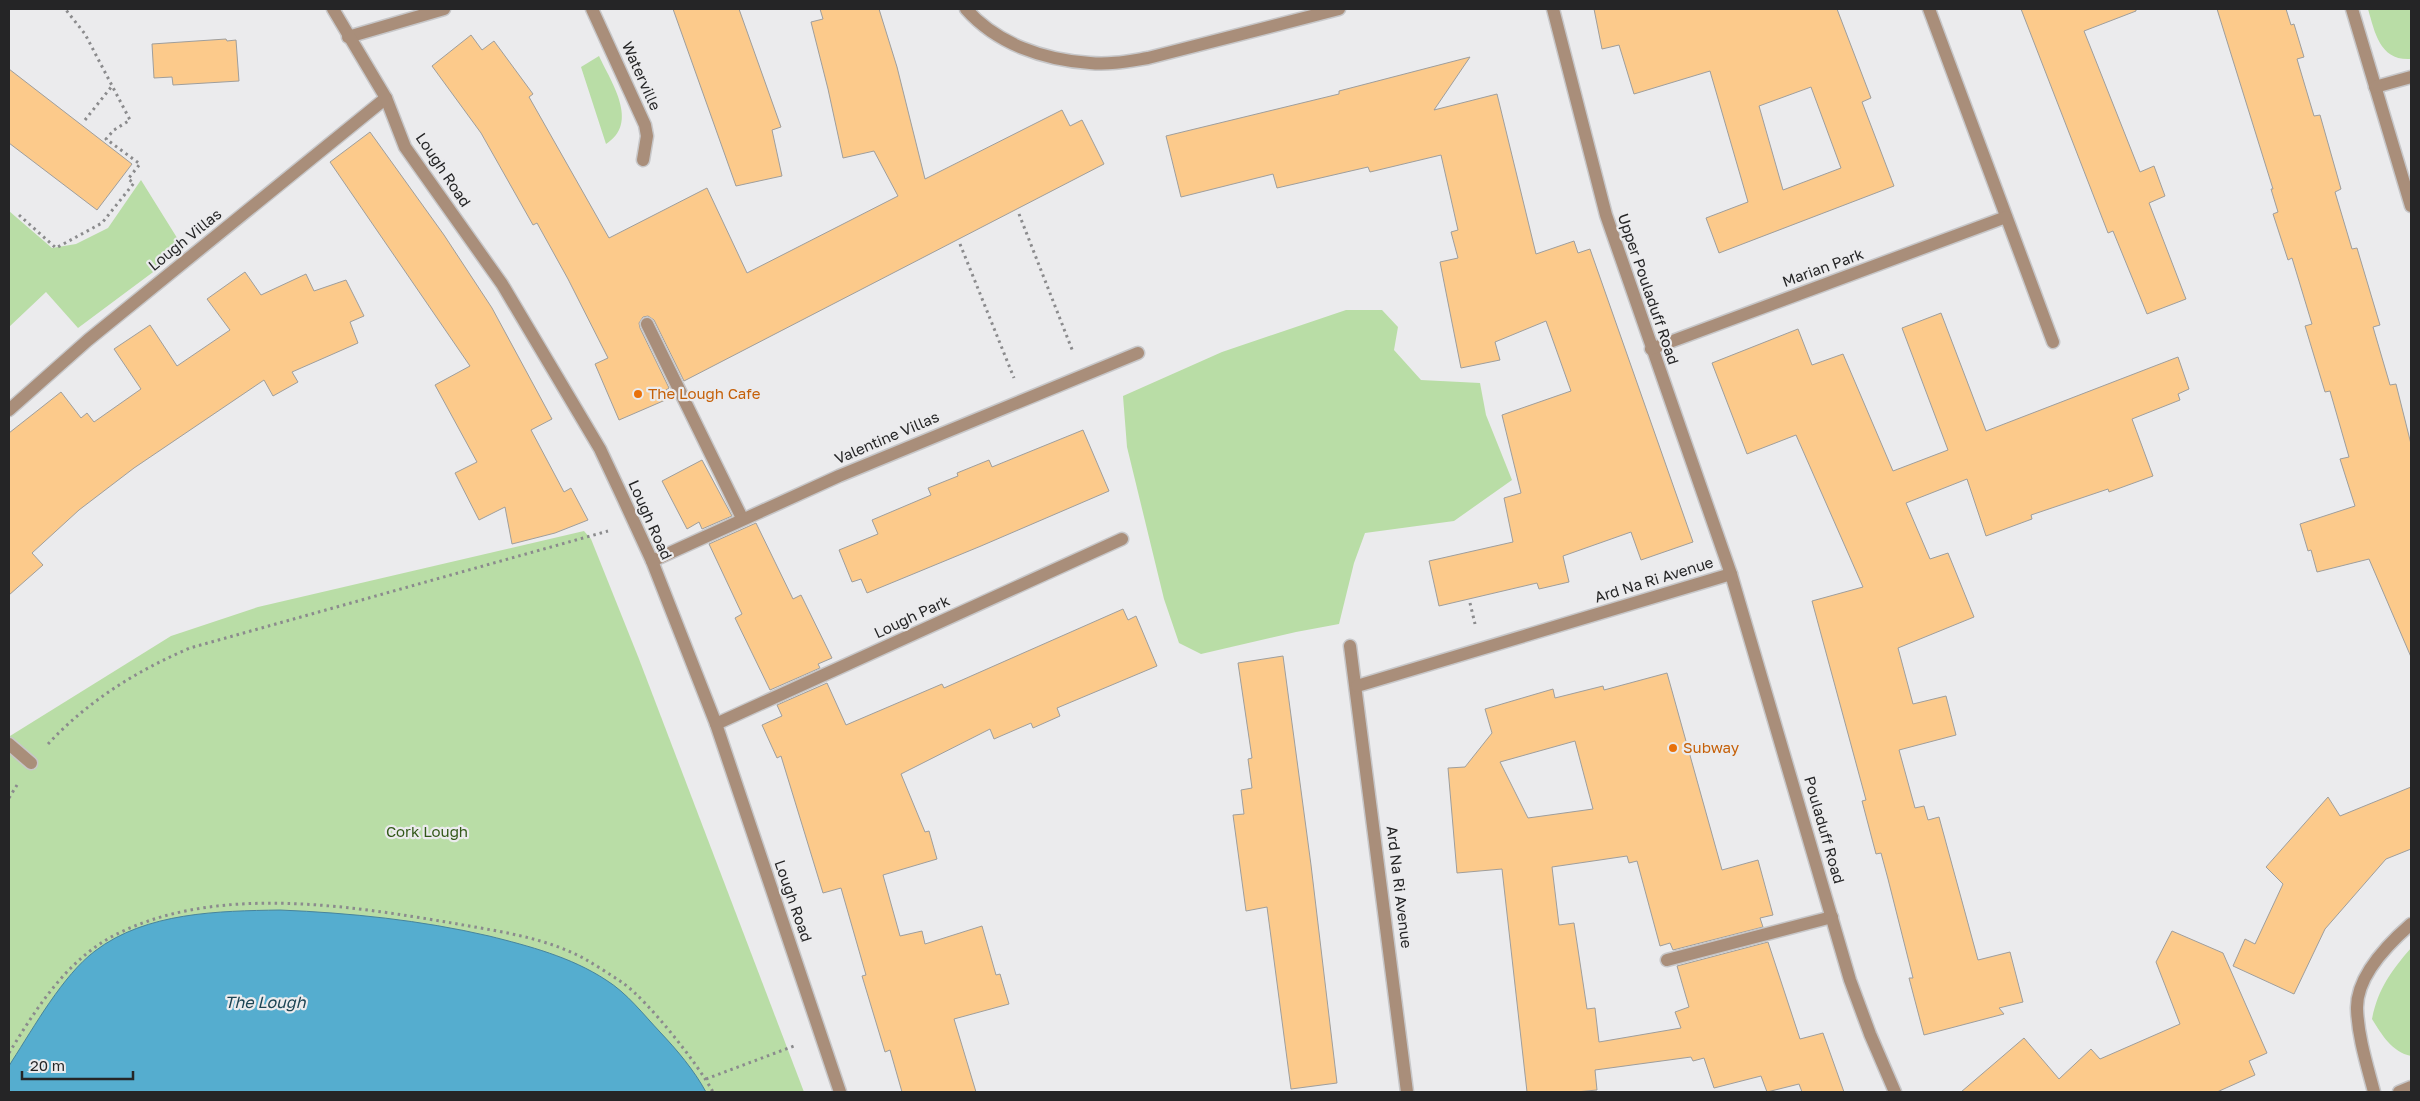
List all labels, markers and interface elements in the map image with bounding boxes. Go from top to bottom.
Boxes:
street label: Waterville [619,38,665,113]
street label: Lough Road [412,129,475,210]
street label: Lough Villas [144,204,225,274]
street label: Upper Pouladuff Road [1615,211,1683,367]
street label: Marian Park [1780,244,1866,290]
place label: The Lough Cafe [648,384,761,402]
marker: The Lough Cafe [632,388,644,400]
street label: Valentine Villas [832,407,942,467]
street label: Lough Road [625,477,677,562]
street label: Ard Na Ri Avenue [1592,552,1716,606]
street label: Lough Park [871,591,953,641]
place label: Subway [1683,738,1740,756]
marker: Subway [1667,742,1679,754]
street label: Pouladuff Road [1801,774,1849,886]
park label: Cork Lough [386,822,468,840]
street label: Ard Na Ri Avenue [1384,825,1416,949]
street label: Lough Road [772,857,816,944]
water label: The Lough [225,992,307,1012]
scale bar [22,1048,134,1080]
text: 20 m [30,1056,65,1074]

